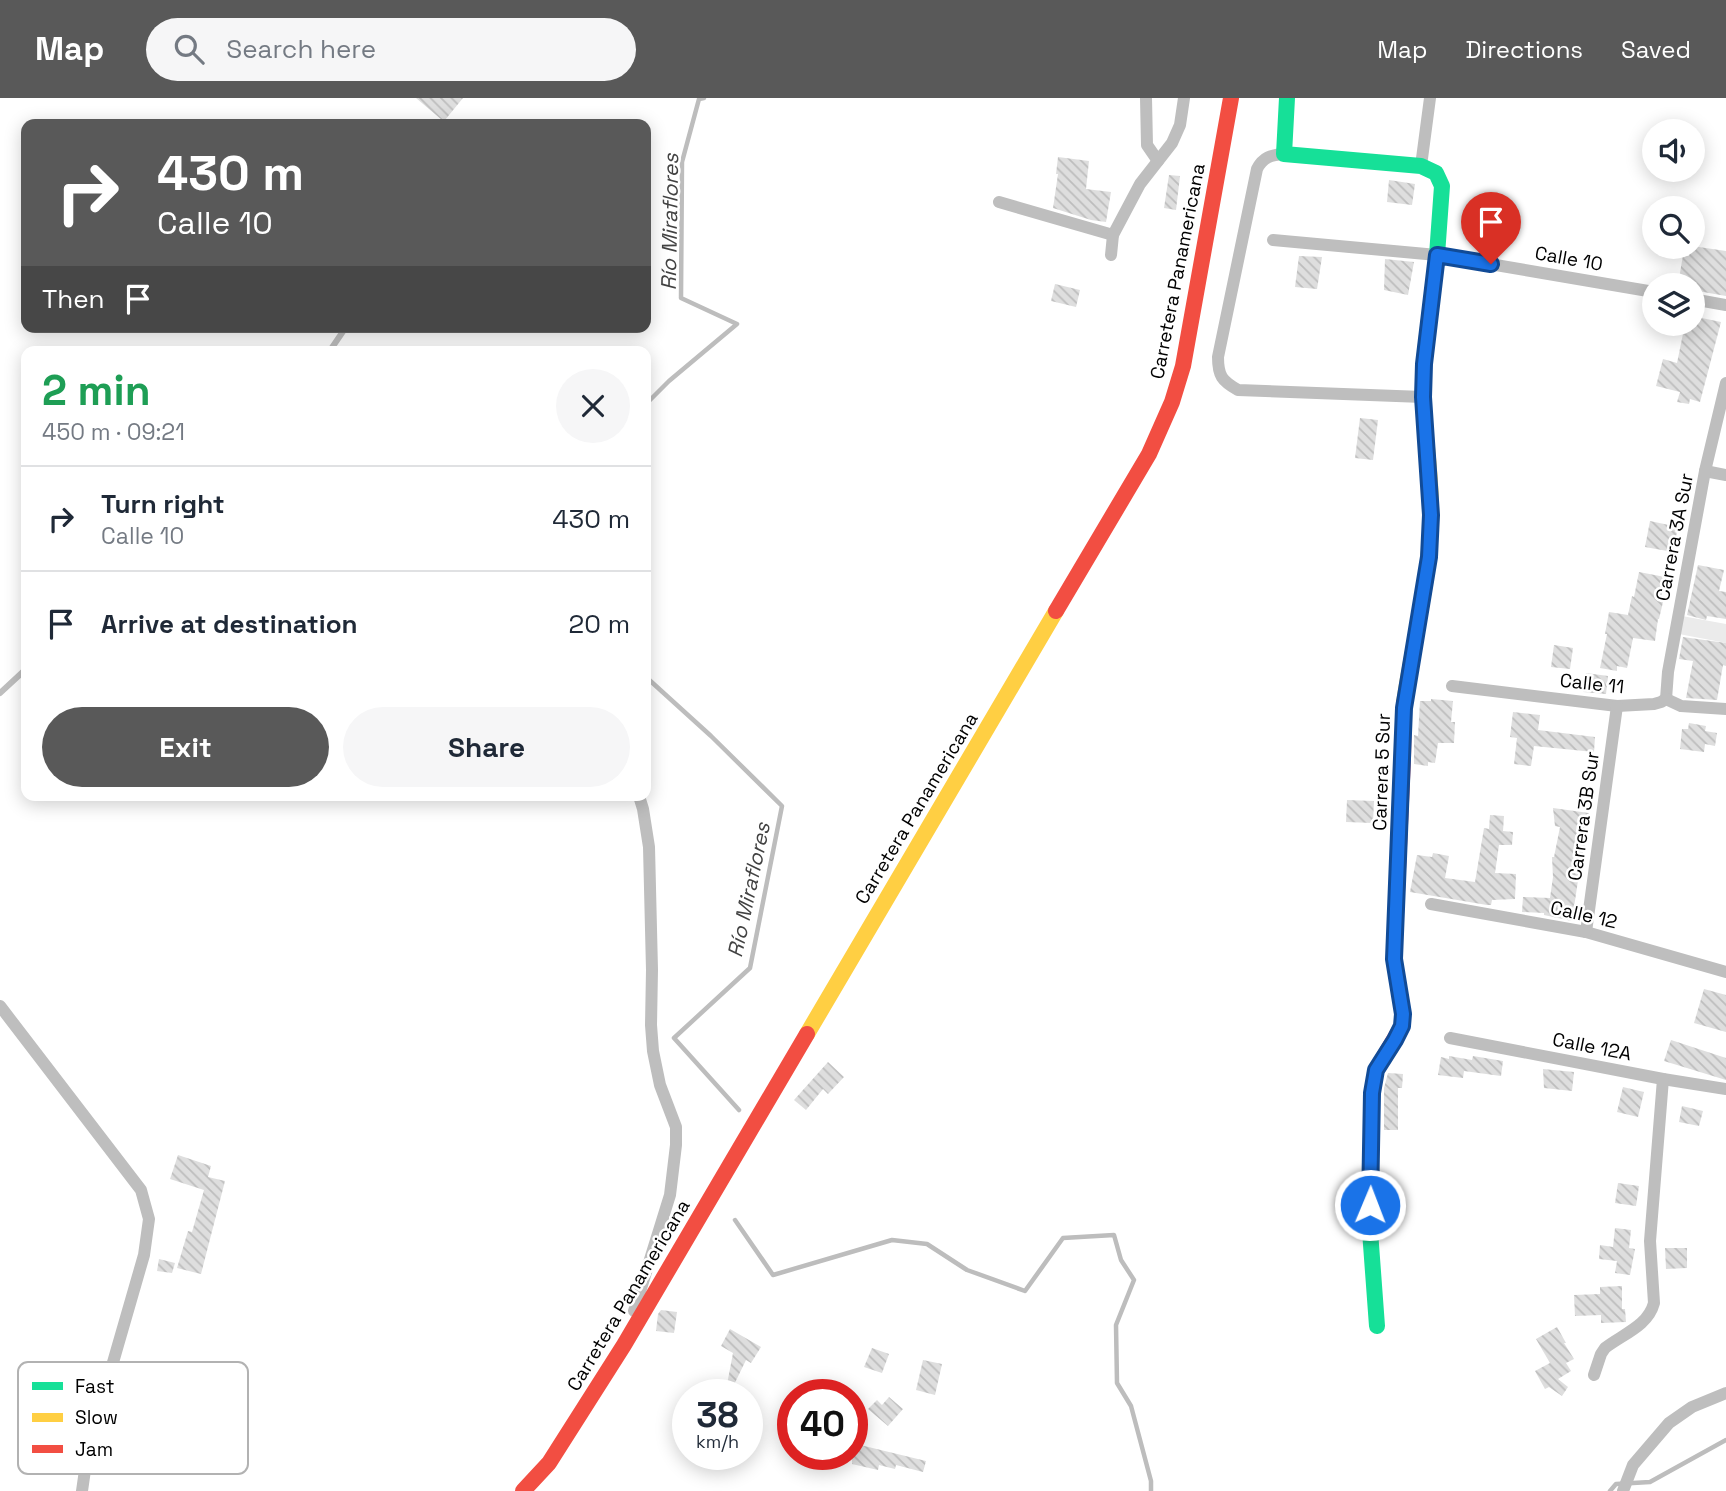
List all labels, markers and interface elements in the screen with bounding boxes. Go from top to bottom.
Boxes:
search box [146,18,636,81]
text: Map [35,28,104,70]
icon: search [170,30,208,68]
text: Search here [226,32,376,66]
text: Map [1377,34,1427,65]
text: Directions [1465,34,1583,65]
text: Saved [1621,34,1691,65]
map controls [1642,119,1705,336]
button: sound [1642,119,1705,182]
text: 430 m [157,142,304,204]
icon: right [42,147,133,238]
water label: Río Miraflores [655,152,684,291]
street label: Carretera Panamericana [1144,161,1211,381]
pin [1461,192,1521,264]
button: search [1642,196,1705,259]
text: Calle 10 [157,203,273,243]
icon: arrive [1472,203,1510,241]
street label: Calle 10 [1533,240,1605,277]
button: layers [1642,273,1705,336]
icon: arrive [119,280,157,318]
text: Then [42,282,105,316]
text: 2 min [42,364,151,417]
button: close [556,369,630,443]
text: 450 m · 09:21 [42,417,185,447]
street label: Carrera 3A Sur [1650,471,1699,603]
text: Turn right [101,487,225,521]
icon: right [42,500,80,538]
text: 430 m [552,502,630,536]
text: Calle 10 [101,521,184,551]
icon: arrive [42,605,80,643]
text: Arrive at destination [101,607,358,641]
text: 20 m [569,607,630,641]
street label: Calle 11 [1559,668,1625,699]
button: Exit [42,707,329,787]
button: Share [343,707,630,787]
street label: Carretera Panamericana [849,708,984,909]
street label: Carrera 5 Sur [1367,713,1396,831]
street label: Carrera 3B Sur [1562,750,1605,882]
water label: Río Miraflores [721,819,776,960]
street label: Calle 12 [1548,895,1620,934]
street label: Calle 12A [1550,1027,1634,1066]
position arrow [1333,1168,1407,1242]
street label: Carretera Panamericana [561,1195,696,1396]
legend [18,1362,248,1474]
text: Fast [75,1374,115,1399]
speed limit sign: 40 [777,1379,868,1470]
text: 38 [696,1393,739,1437]
text: Slow [75,1405,118,1430]
text: km/h [696,1430,739,1453]
text: Jam [75,1437,113,1462]

